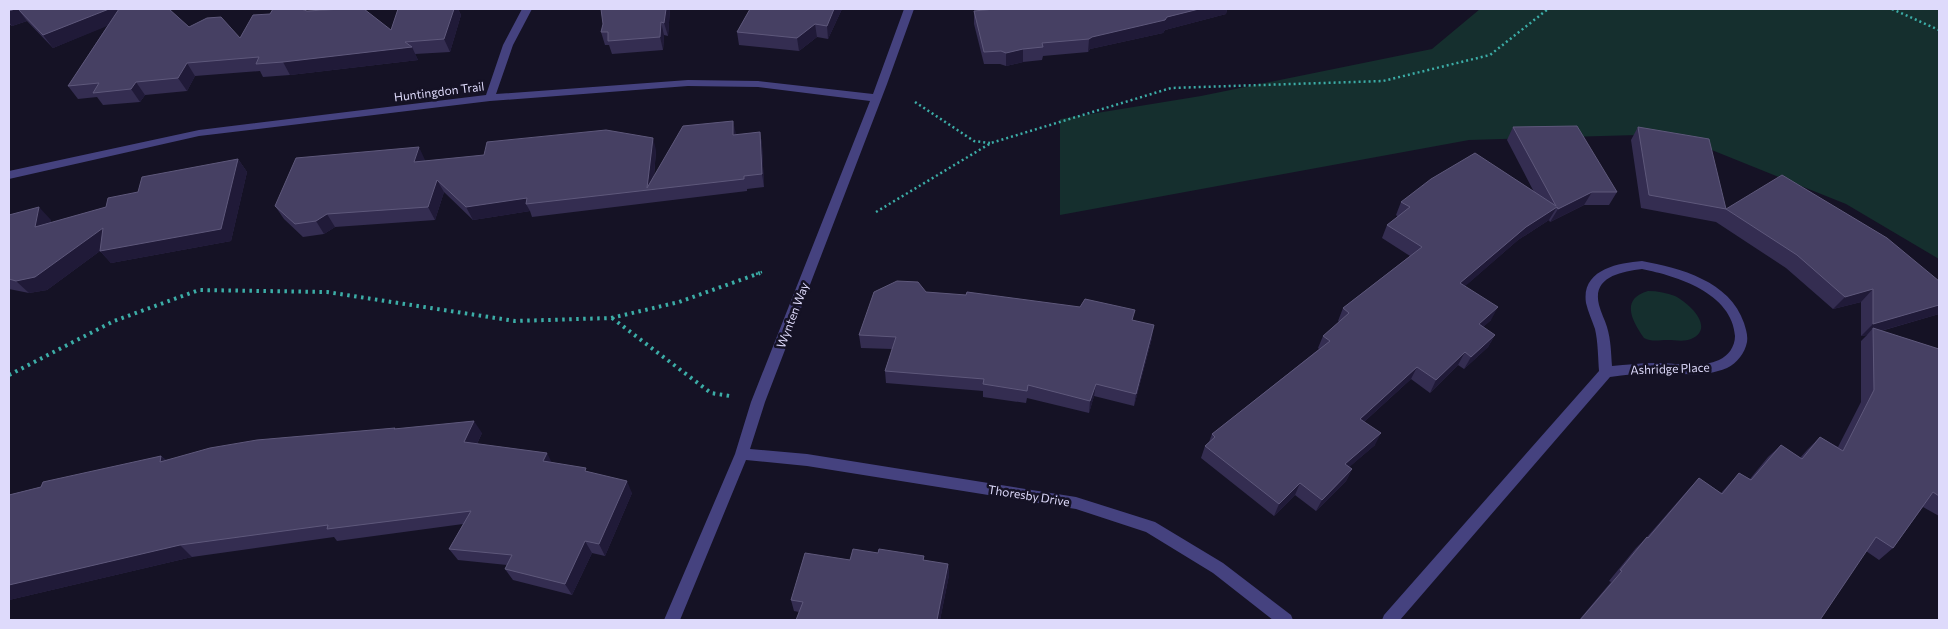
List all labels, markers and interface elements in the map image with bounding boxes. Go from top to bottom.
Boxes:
street label: Huntingdon Trail [393,79,485,103]
street label: Wynten Way [773,280,811,350]
street label: Ashridge Place [1630,360,1710,376]
street label: Thoresby Drive [987,482,1071,508]

